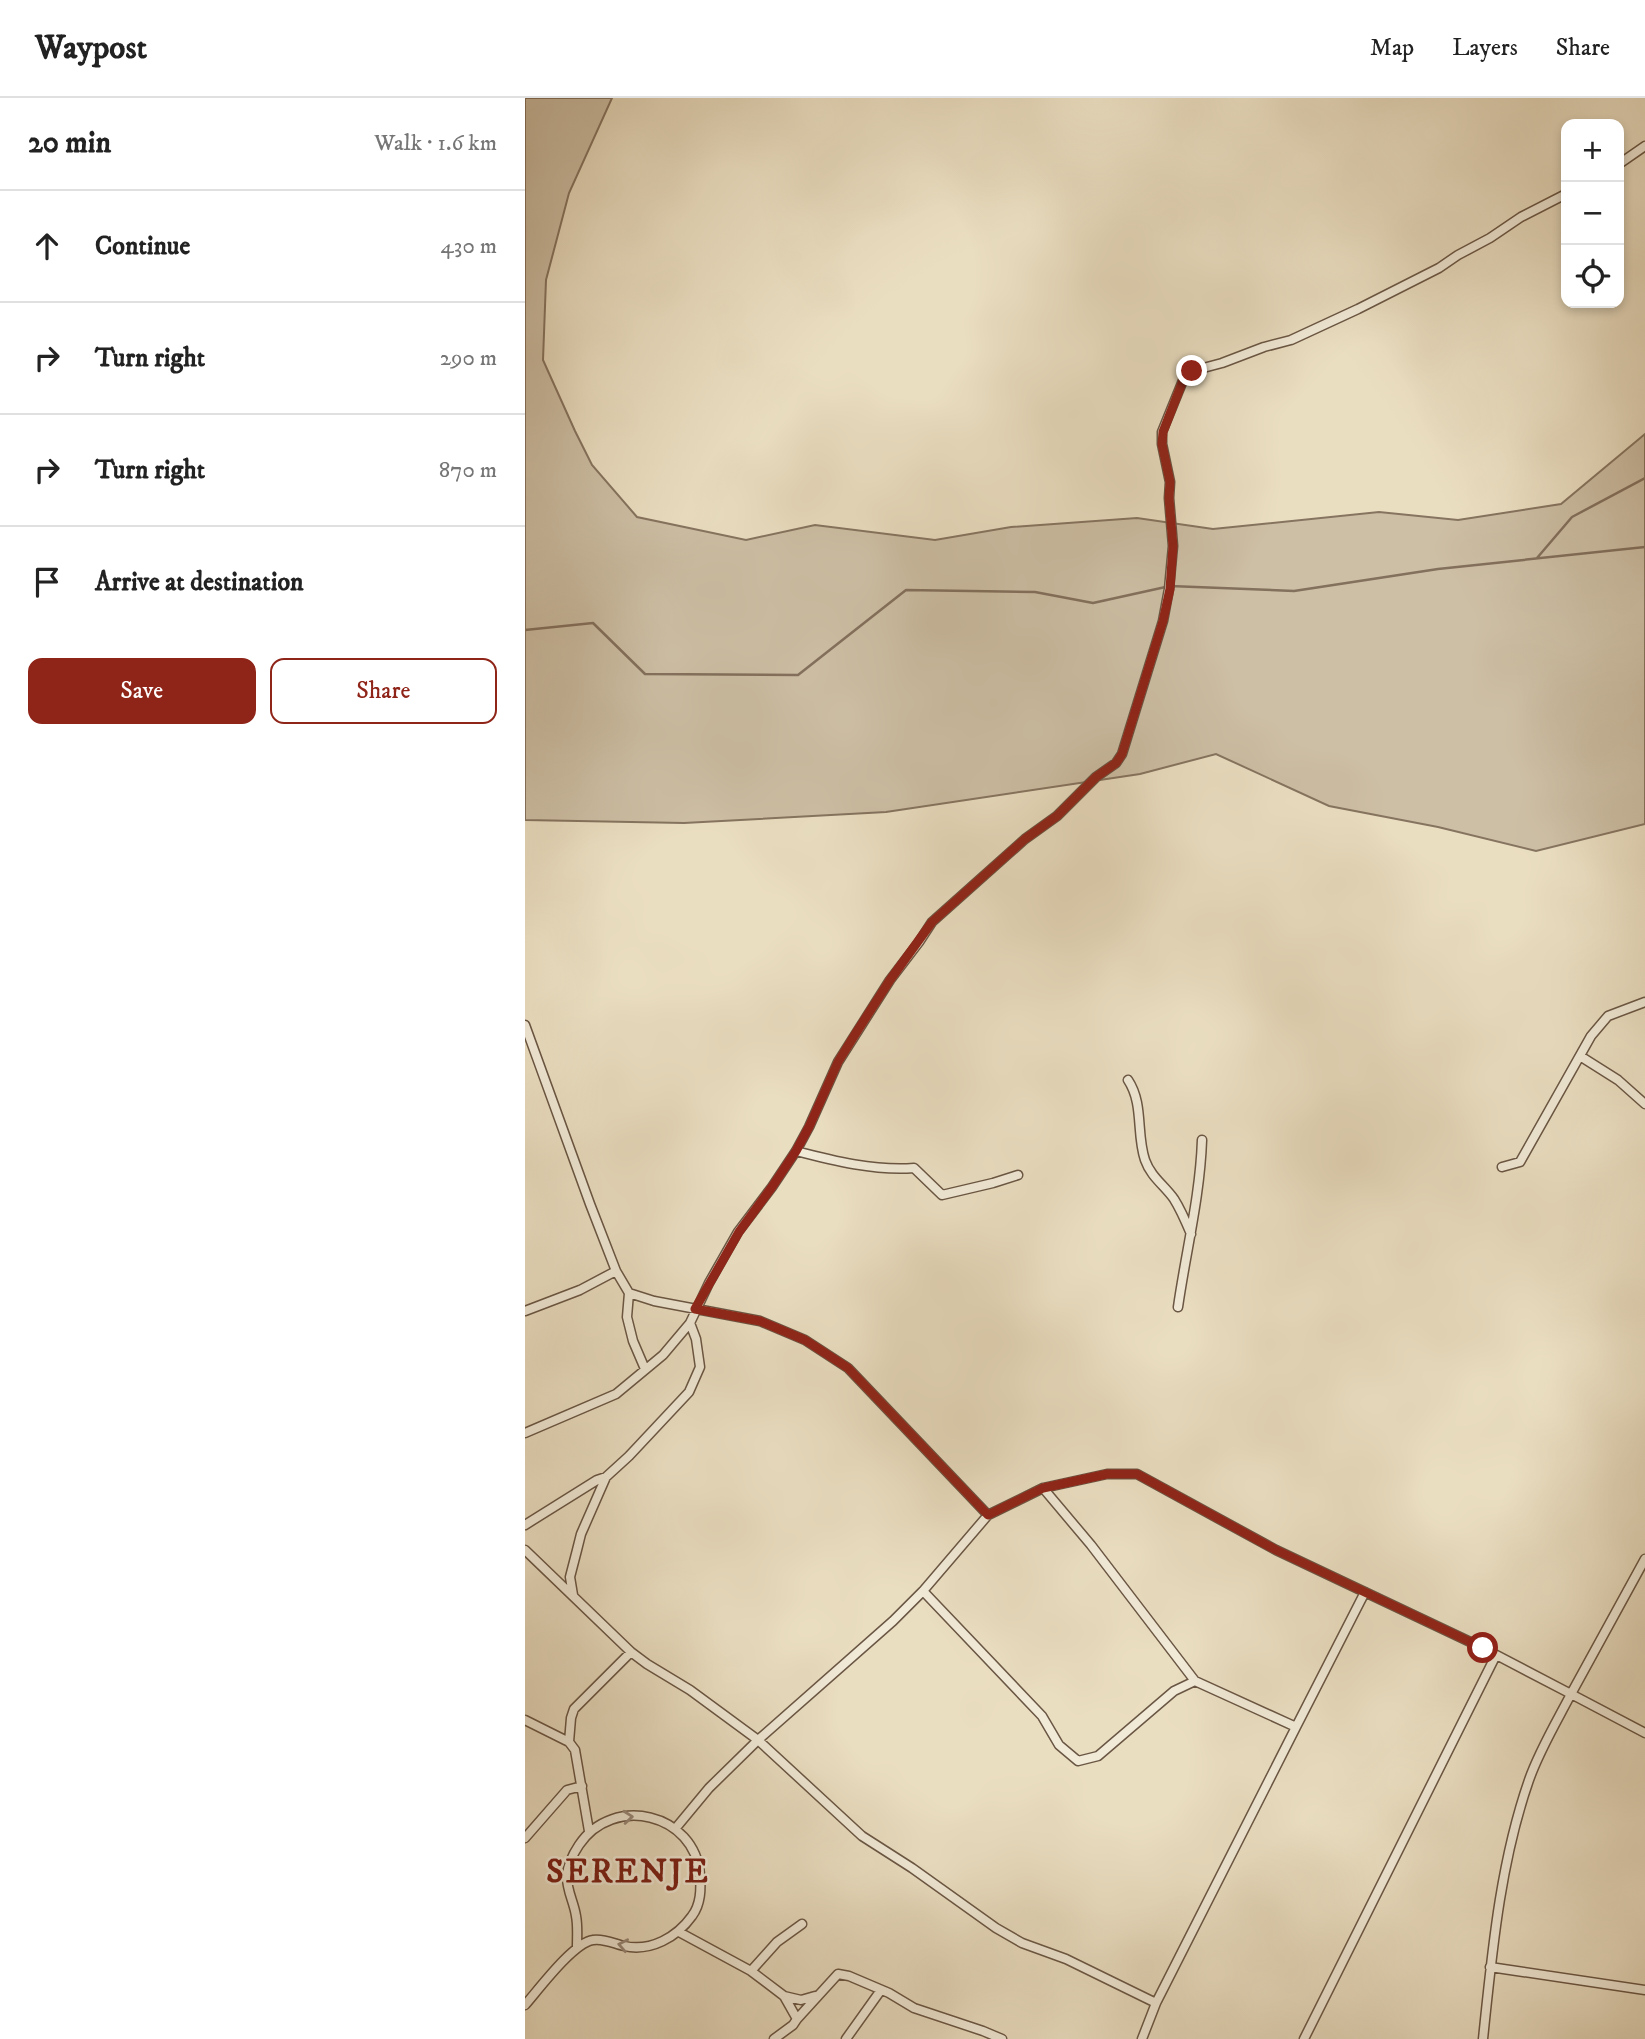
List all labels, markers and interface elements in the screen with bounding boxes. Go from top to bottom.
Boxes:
text: Waypost [35,28,147,69]
text: Map [1370,33,1414,63]
text: Layers [1452,33,1518,63]
text: Share [1556,33,1610,63]
map controls [1561,119,1624,308]
button: + [1561,119,1624,182]
text: 20 min [28,125,111,162]
text: Walk · 1.6 km [374,129,497,158]
button: − [1561,182,1624,245]
icon: ahead [28,227,66,265]
text: Continue [95,230,190,263]
text: 430 m [441,232,497,261]
button: locate [1561,245,1624,308]
icon: right [28,339,66,377]
text: Turn right [95,342,205,375]
text: 290 m [440,344,497,373]
route end [1176,355,1207,386]
icon: right [28,451,66,489]
text: Turn right [95,454,205,487]
text: 870 m [439,456,497,485]
icon: arrive [28,563,66,601]
text: Arrive at destination [95,566,304,599]
button: Save [28,658,256,724]
button: Share [270,658,497,724]
route start [1467,1632,1498,1663]
one-way arrow [623,1810,634,1825]
district label: SERENJE [546,1852,710,1893]
one-way arrow [617,1938,629,1953]

